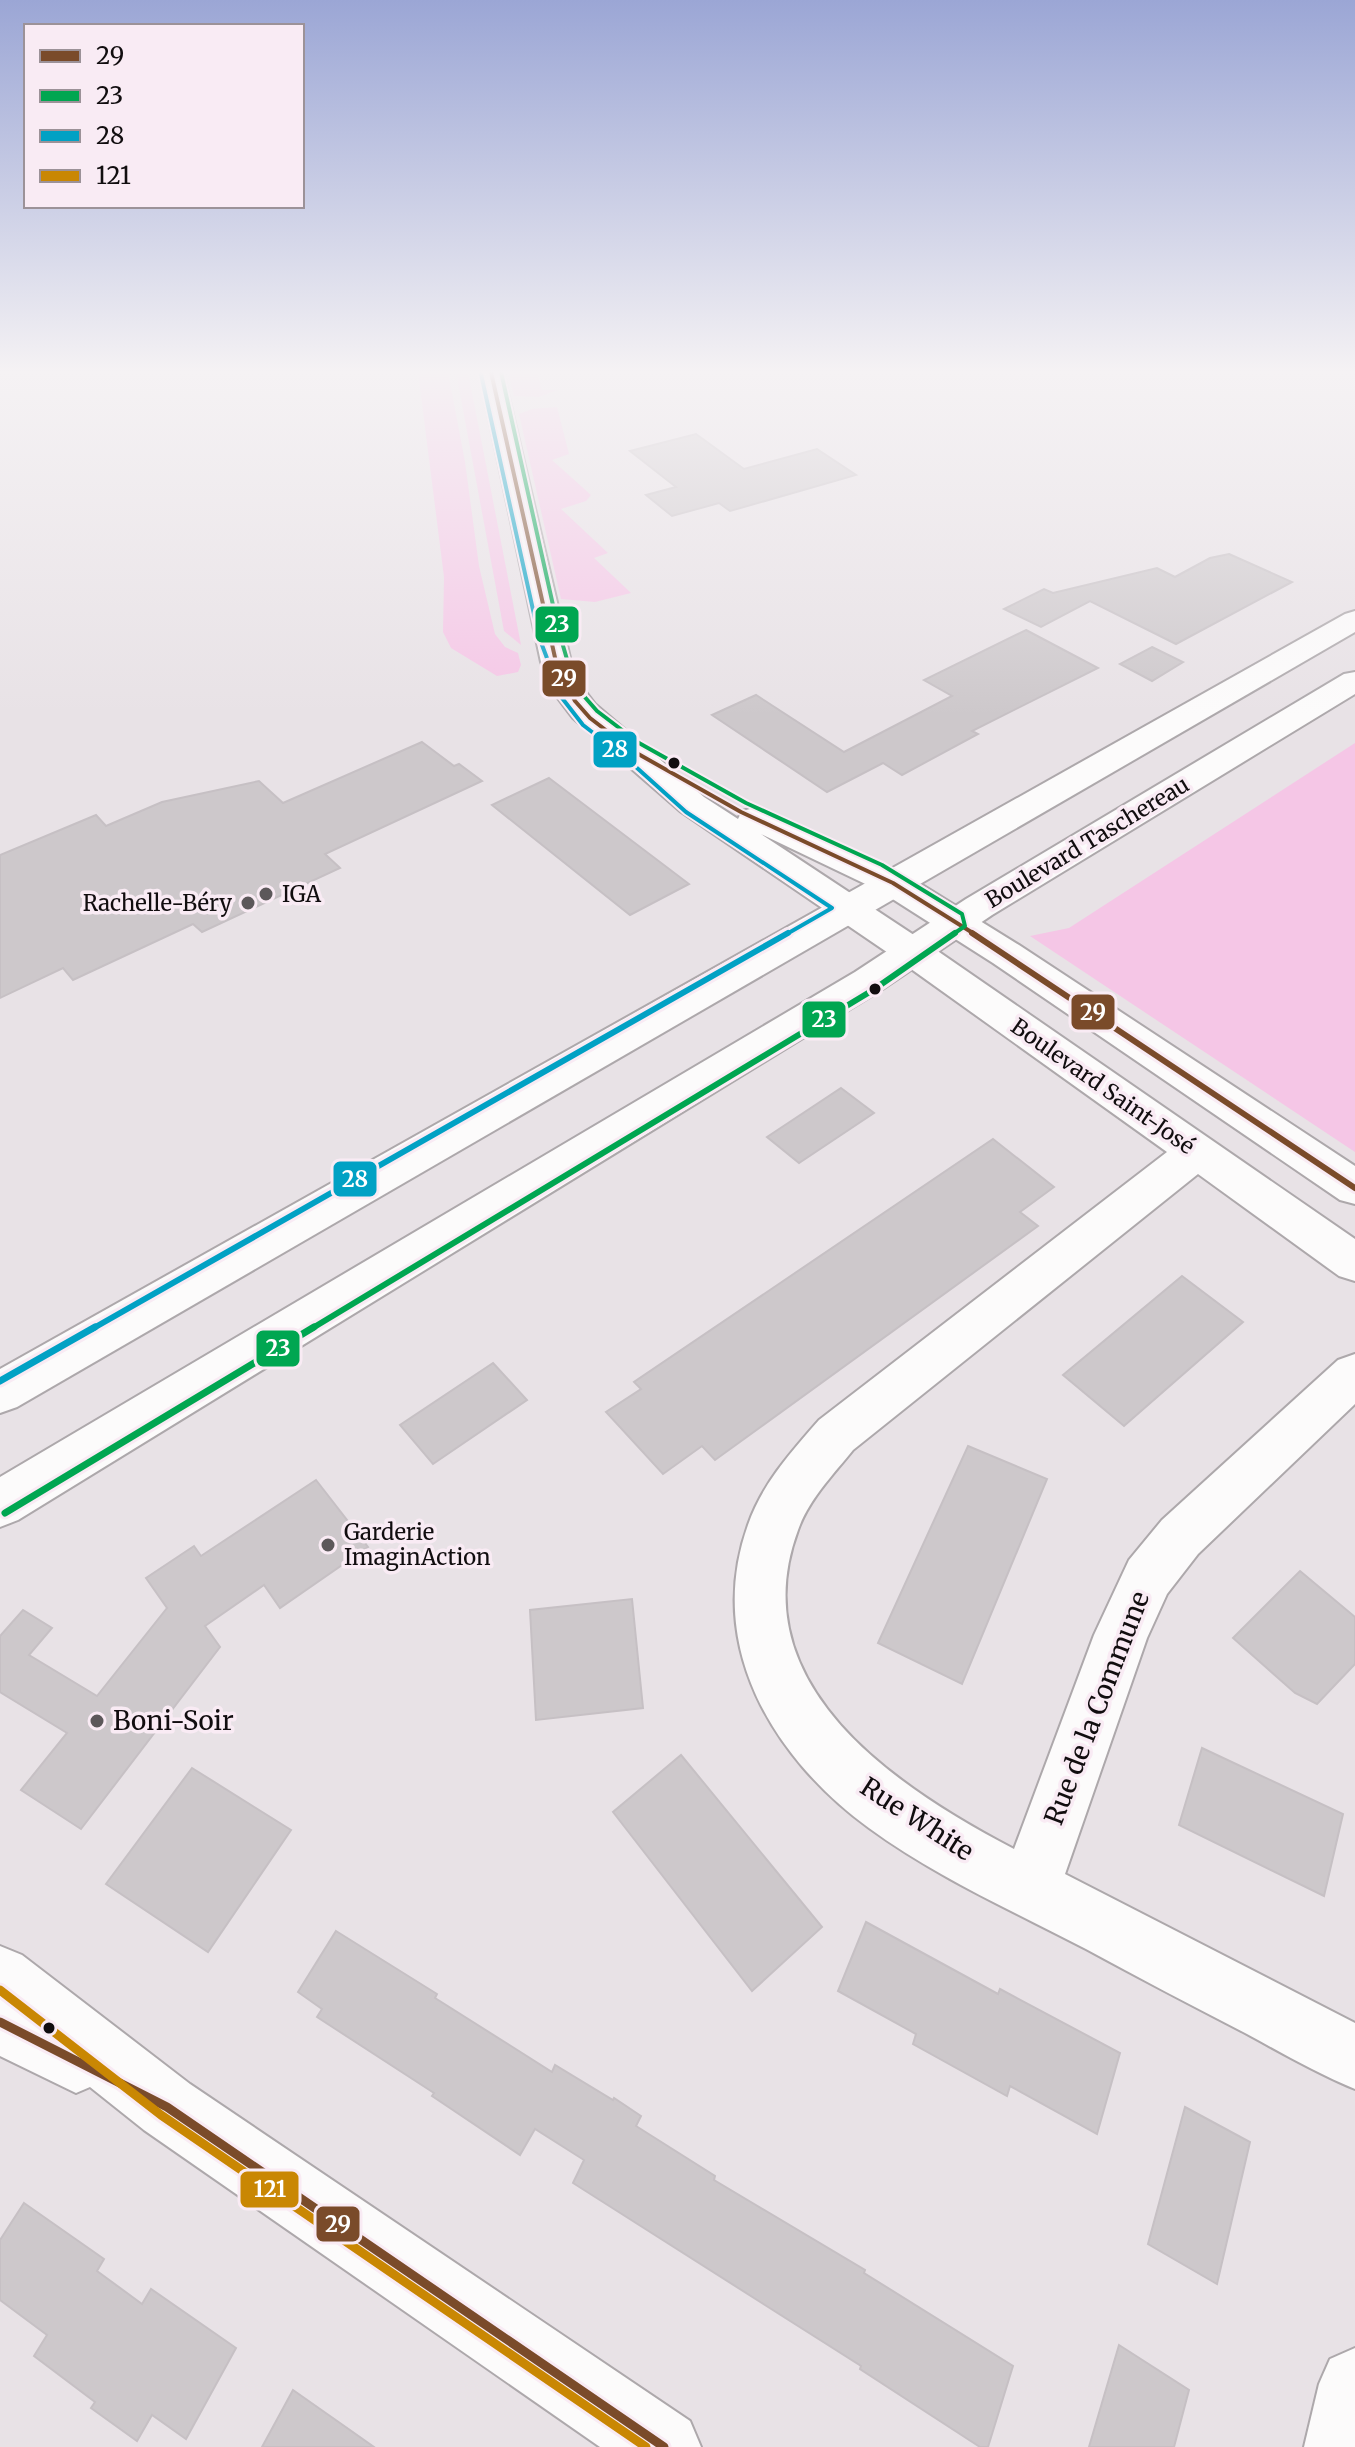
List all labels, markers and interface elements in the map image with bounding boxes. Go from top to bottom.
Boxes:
legend [24,24,304,208]
text: 29 [96,40,124,71]
text: 23 [96,80,123,111]
text: 28 [96,120,124,151]
text: 121 [96,160,131,191]
line badge: 23 [534,605,580,644]
text: 23 [545,610,570,638]
line badge: 29 [541,659,587,698]
text: 29 [551,664,577,692]
line badge: 28 [592,730,638,769]
text: 28 [602,735,628,763]
unlabelled marker [666,755,682,771]
street label: Boulevard Taschereau [980,770,1194,914]
place label: IGA [282,880,322,908]
marker: IGA [257,885,275,903]
place label: Rachelle-Béry [83,889,232,917]
marker: Rachelle-Béry [239,894,257,912]
unlabelled marker [867,981,883,997]
line badge: 29 [1070,993,1116,1031]
text: 29 [1080,998,1106,1026]
line badge: 23 [801,1000,847,1039]
text: 23 [812,1005,837,1033]
street label: Boulevard Saint-José [1006,1012,1200,1160]
line badge: 28 [332,1160,378,1198]
text: 28 [342,1165,368,1193]
line badge: 23 [255,1329,301,1368]
text: 23 [266,1334,291,1362]
place label: Garderie ImaginAction [344,1518,491,1571]
marker: Garderie ImaginAction [319,1536,337,1554]
street label: Rue de la Commune [1037,1586,1156,1829]
place label: Boni-Soir [113,1704,234,1737]
marker: Boni-Soir [88,1712,106,1730]
street label: Rue White [854,1770,980,1867]
unlabelled marker [41,2020,57,2036]
line badge: 121 [239,2170,300,2209]
text: 121 [254,2175,286,2203]
line badge: 29 [315,2205,361,2243]
text: 29 [325,2210,351,2238]

